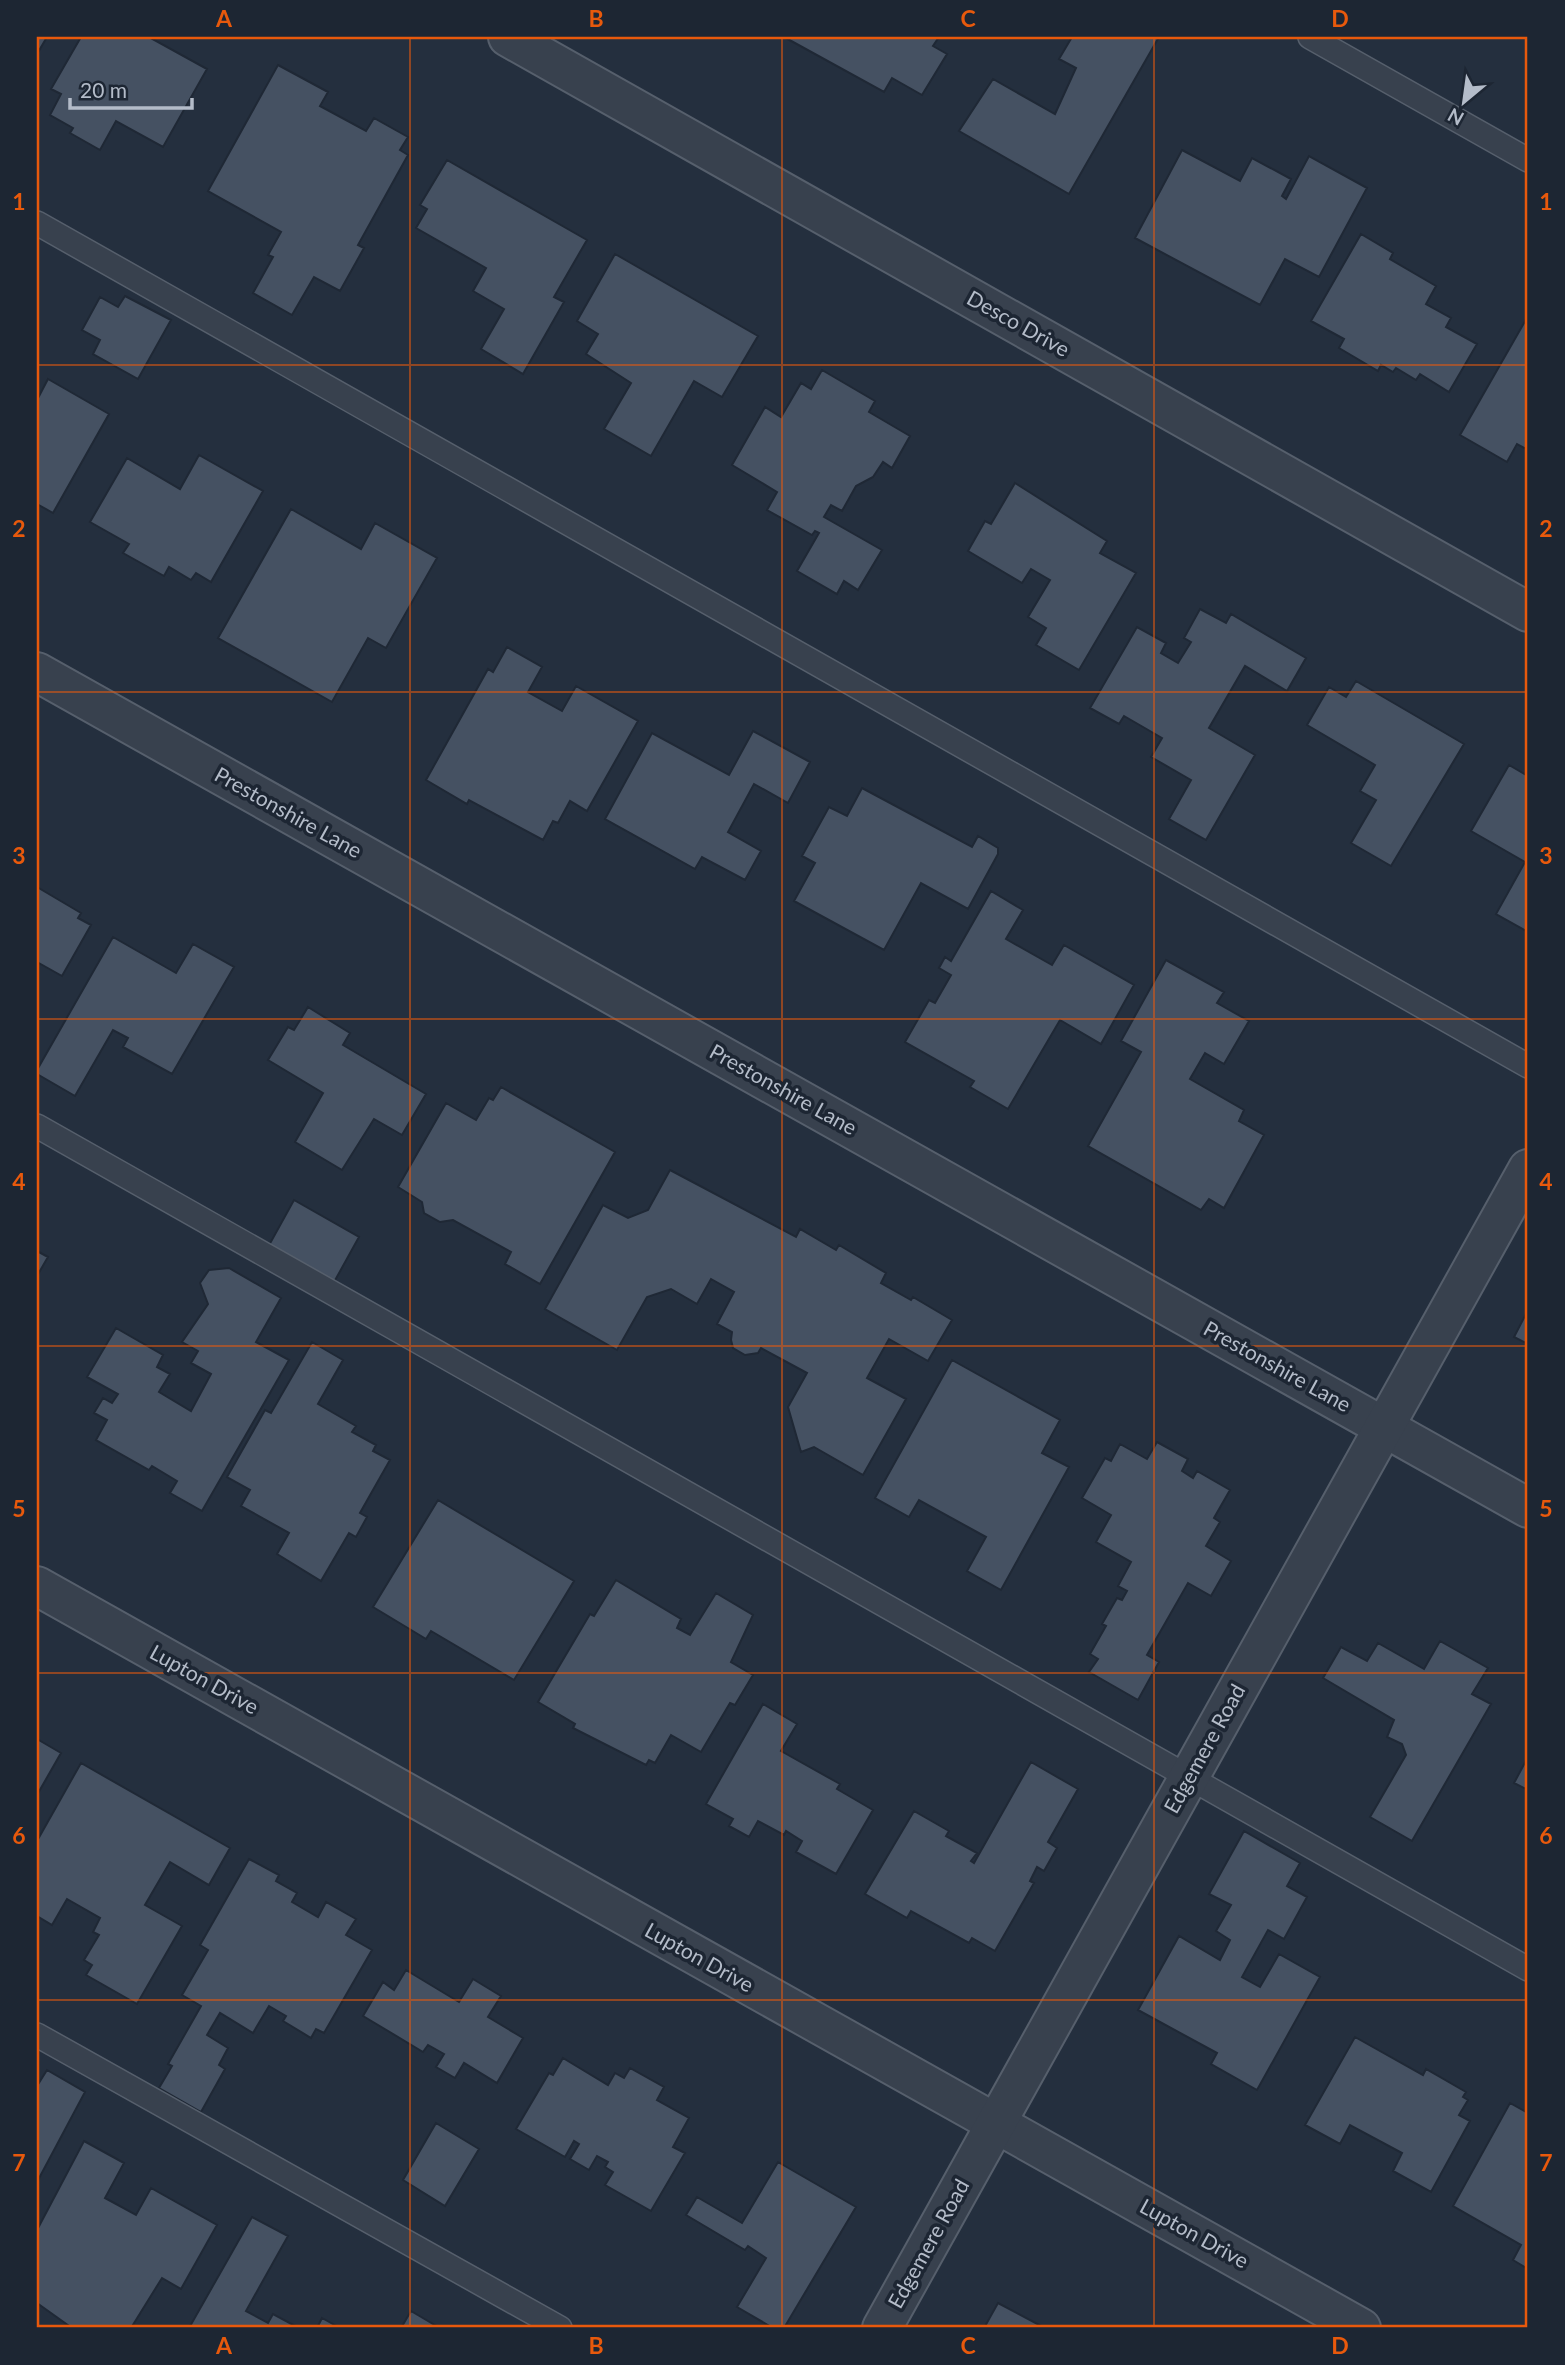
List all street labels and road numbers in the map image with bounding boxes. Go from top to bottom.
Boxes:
street label: Desco Drive [963,284,1074,361]
street label: Prestonshire Lane [211,761,367,862]
street label: Prestonshire Lane [706,1038,862,1139]
street label: Prestonshire Lane [1200,1315,1356,1416]
street label: Lupton Drive [146,1639,263,1719]
street label: Edgemere Road [1158,1679,1250,1817]
street label: Lupton Drive [641,1917,758,1997]
street label: Edgemere Road [882,2174,974,2312]
street label: Lupton Drive [1136,2193,1253,2273]

